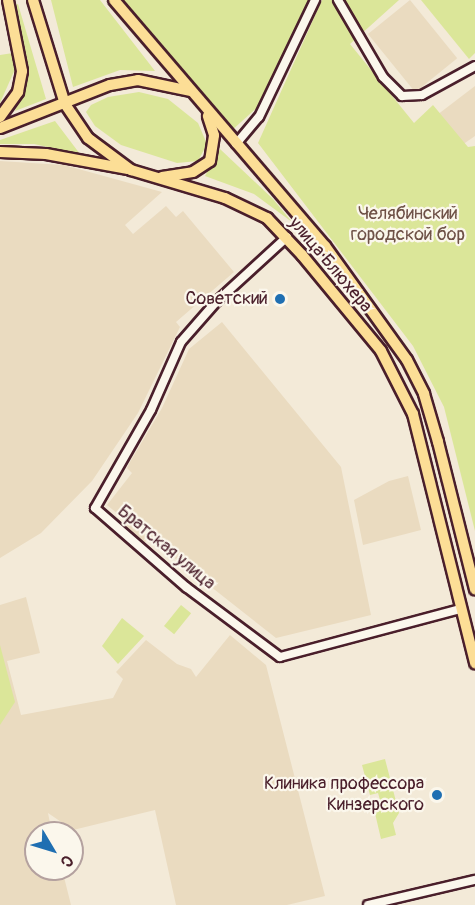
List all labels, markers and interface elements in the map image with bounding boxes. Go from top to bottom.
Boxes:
park label: Челябинский городской бор [351,204,465,246]
street label: улица Блюхера [284,213,376,317]
place label: Советский [185,288,268,310]
marker: Советский [273,292,287,306]
street label: Братская улица [113,501,219,595]
place label: Клиника профессора Кинзерского [264,774,424,816]
marker: Клиника профессора Кинзерского [428,786,446,804]
north arrow [24,821,84,881]
text: С [56,851,78,871]

